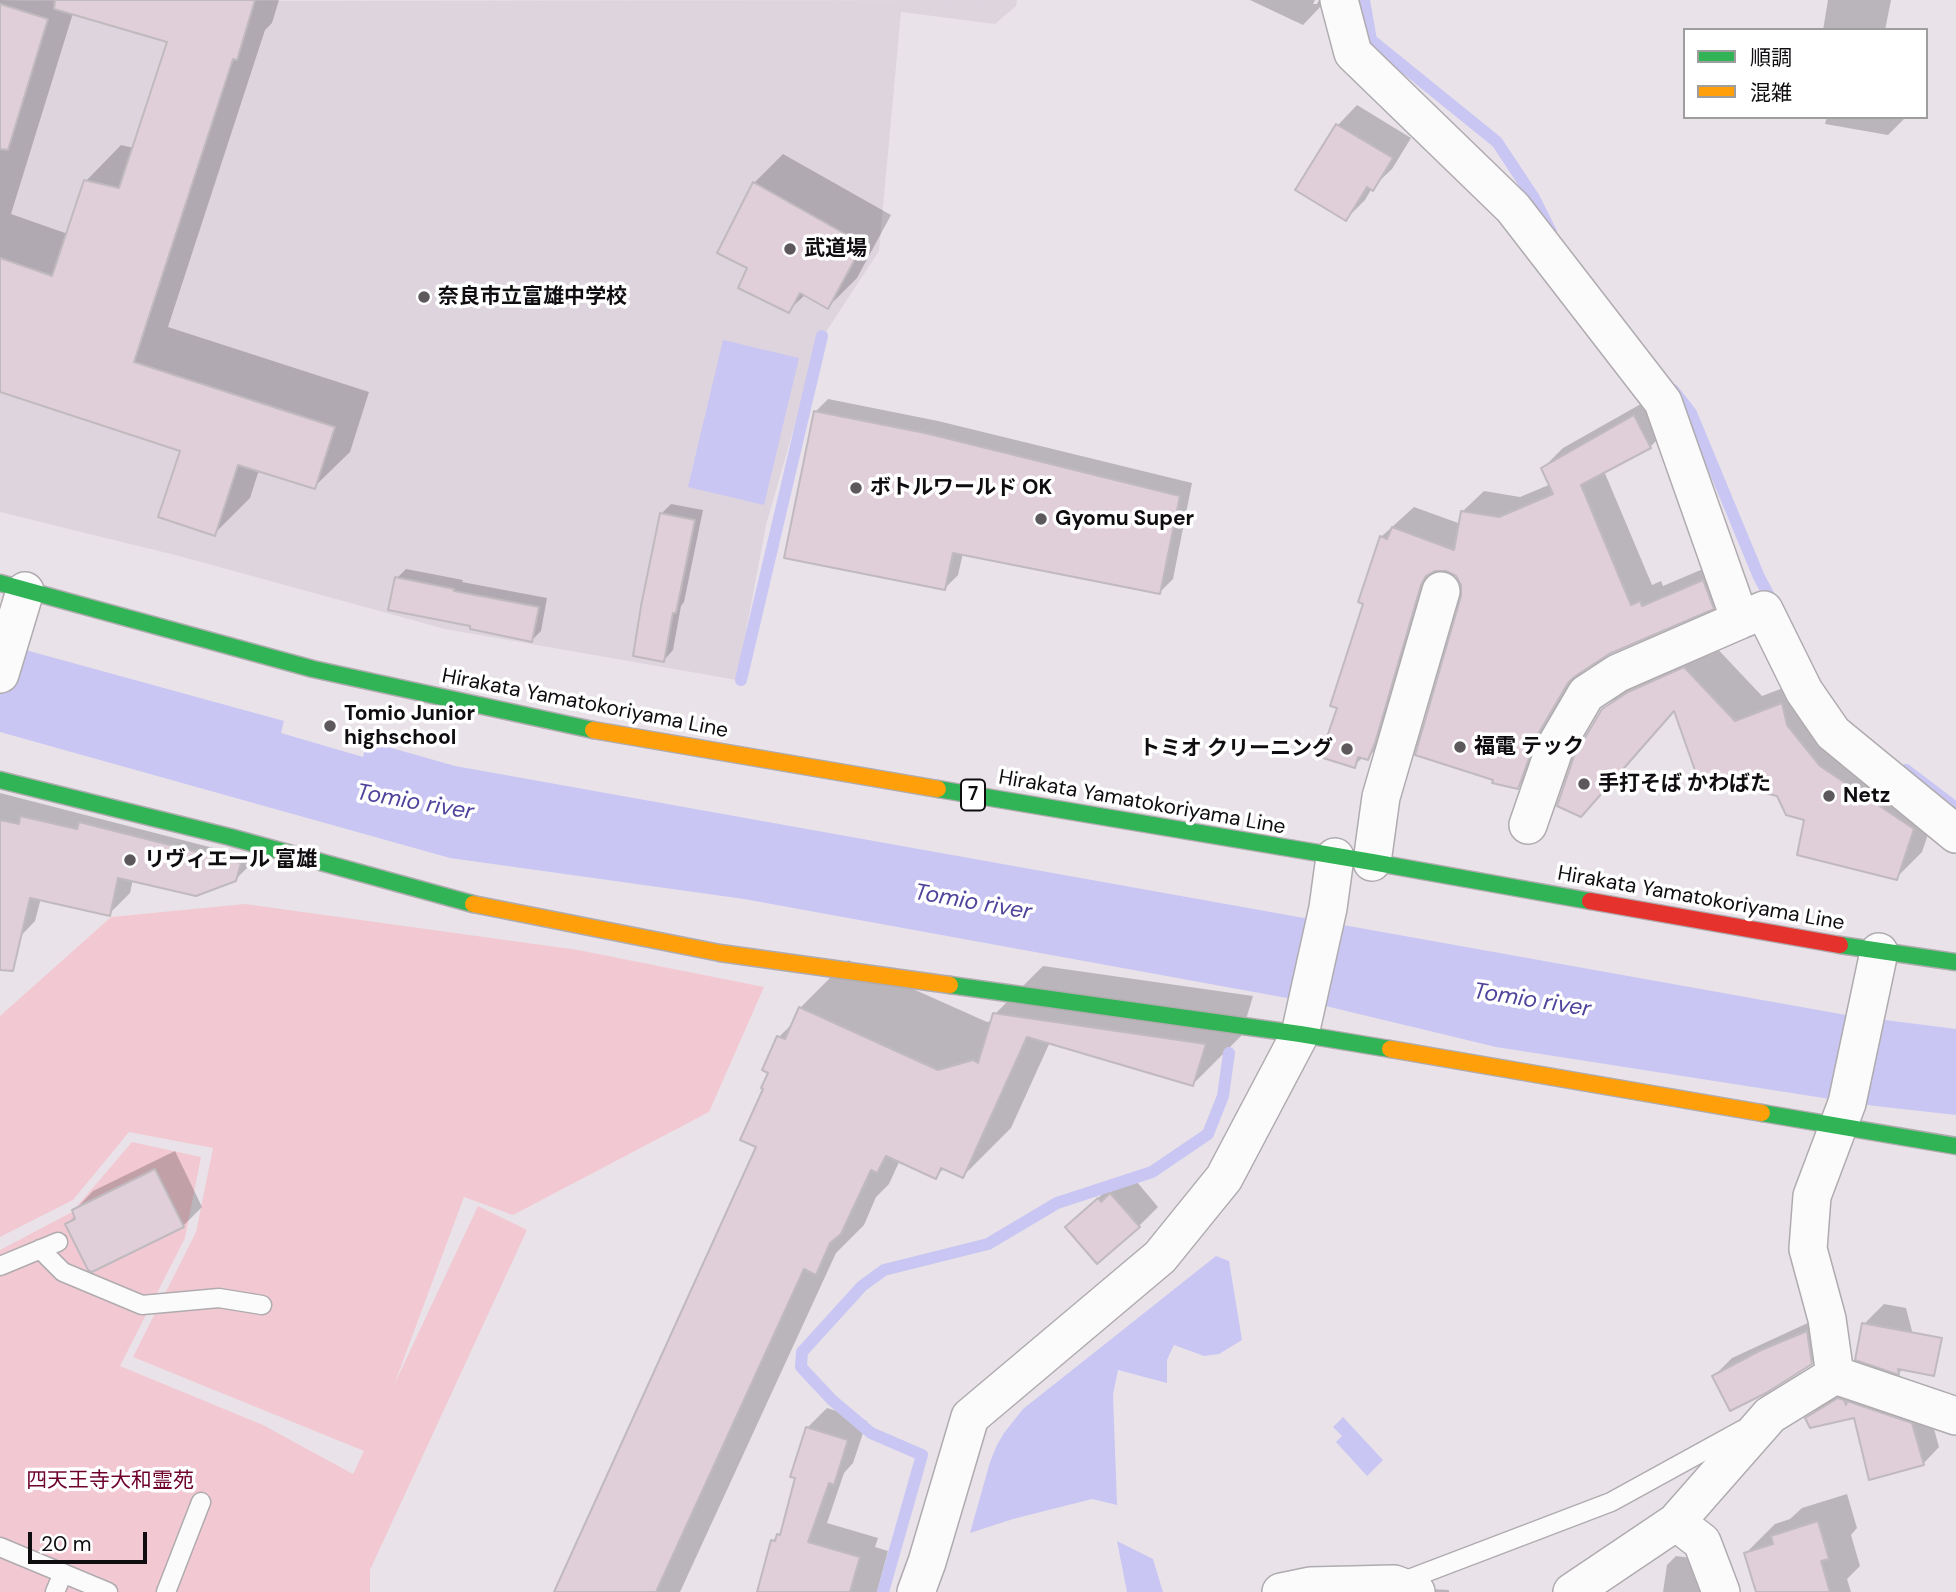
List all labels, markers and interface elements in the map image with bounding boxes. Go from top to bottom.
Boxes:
legend [1683,28,1928,119]
text: 順調 [1750,44,1792,72]
text: 混雑 [1750,79,1792,107]
place label: 武道場 [804,236,867,262]
marker: 武道場 [782,241,798,257]
place label: 奈良市立富雄中学校 [438,284,627,310]
marker: 奈良市立富雄中学校 [416,289,432,305]
place label: ボトルワールド OK [870,475,1052,501]
marker: ボトルワールド OK [848,480,864,496]
place label: Gyomu Super [1055,506,1194,532]
marker: Gyomu Super [1033,511,1049,527]
street label: Hirakata Yamatokoriyama Line [440,664,730,744]
place label: Tomio Junior highschool [344,701,475,751]
marker: Tomio Junior highschool [322,718,338,734]
place label: 福電 テック [1474,734,1584,760]
place label: トミオ クリーニング [1139,736,1333,762]
marker: 福電 テック [1452,739,1468,755]
marker: トミオ クリーニング [1339,741,1355,757]
street label: Hirakata Yamatokoriyama Line [996,765,1288,841]
place label: 手打そば かわばた [1598,771,1771,797]
marker: 手打そば かわばた [1576,776,1592,792]
water label: Tomio river [354,779,476,827]
road number: 7 [961,780,985,810]
place label: Netz [1843,783,1890,809]
marker: Netz [1821,788,1837,804]
place label: リヴィエール 富雄 [144,847,317,873]
marker: リヴィエール 富雄 [122,852,138,868]
street label: Hirakata Yamatokoriyama Line [1555,861,1847,937]
water label: Tomio river [912,879,1034,927]
water label: Tomio river [1471,978,1593,1024]
park label: 四天王寺大和霊苑 [26,1468,194,1494]
scale bar [32,1518,150,1562]
text: 20 m [41,1530,92,1558]

